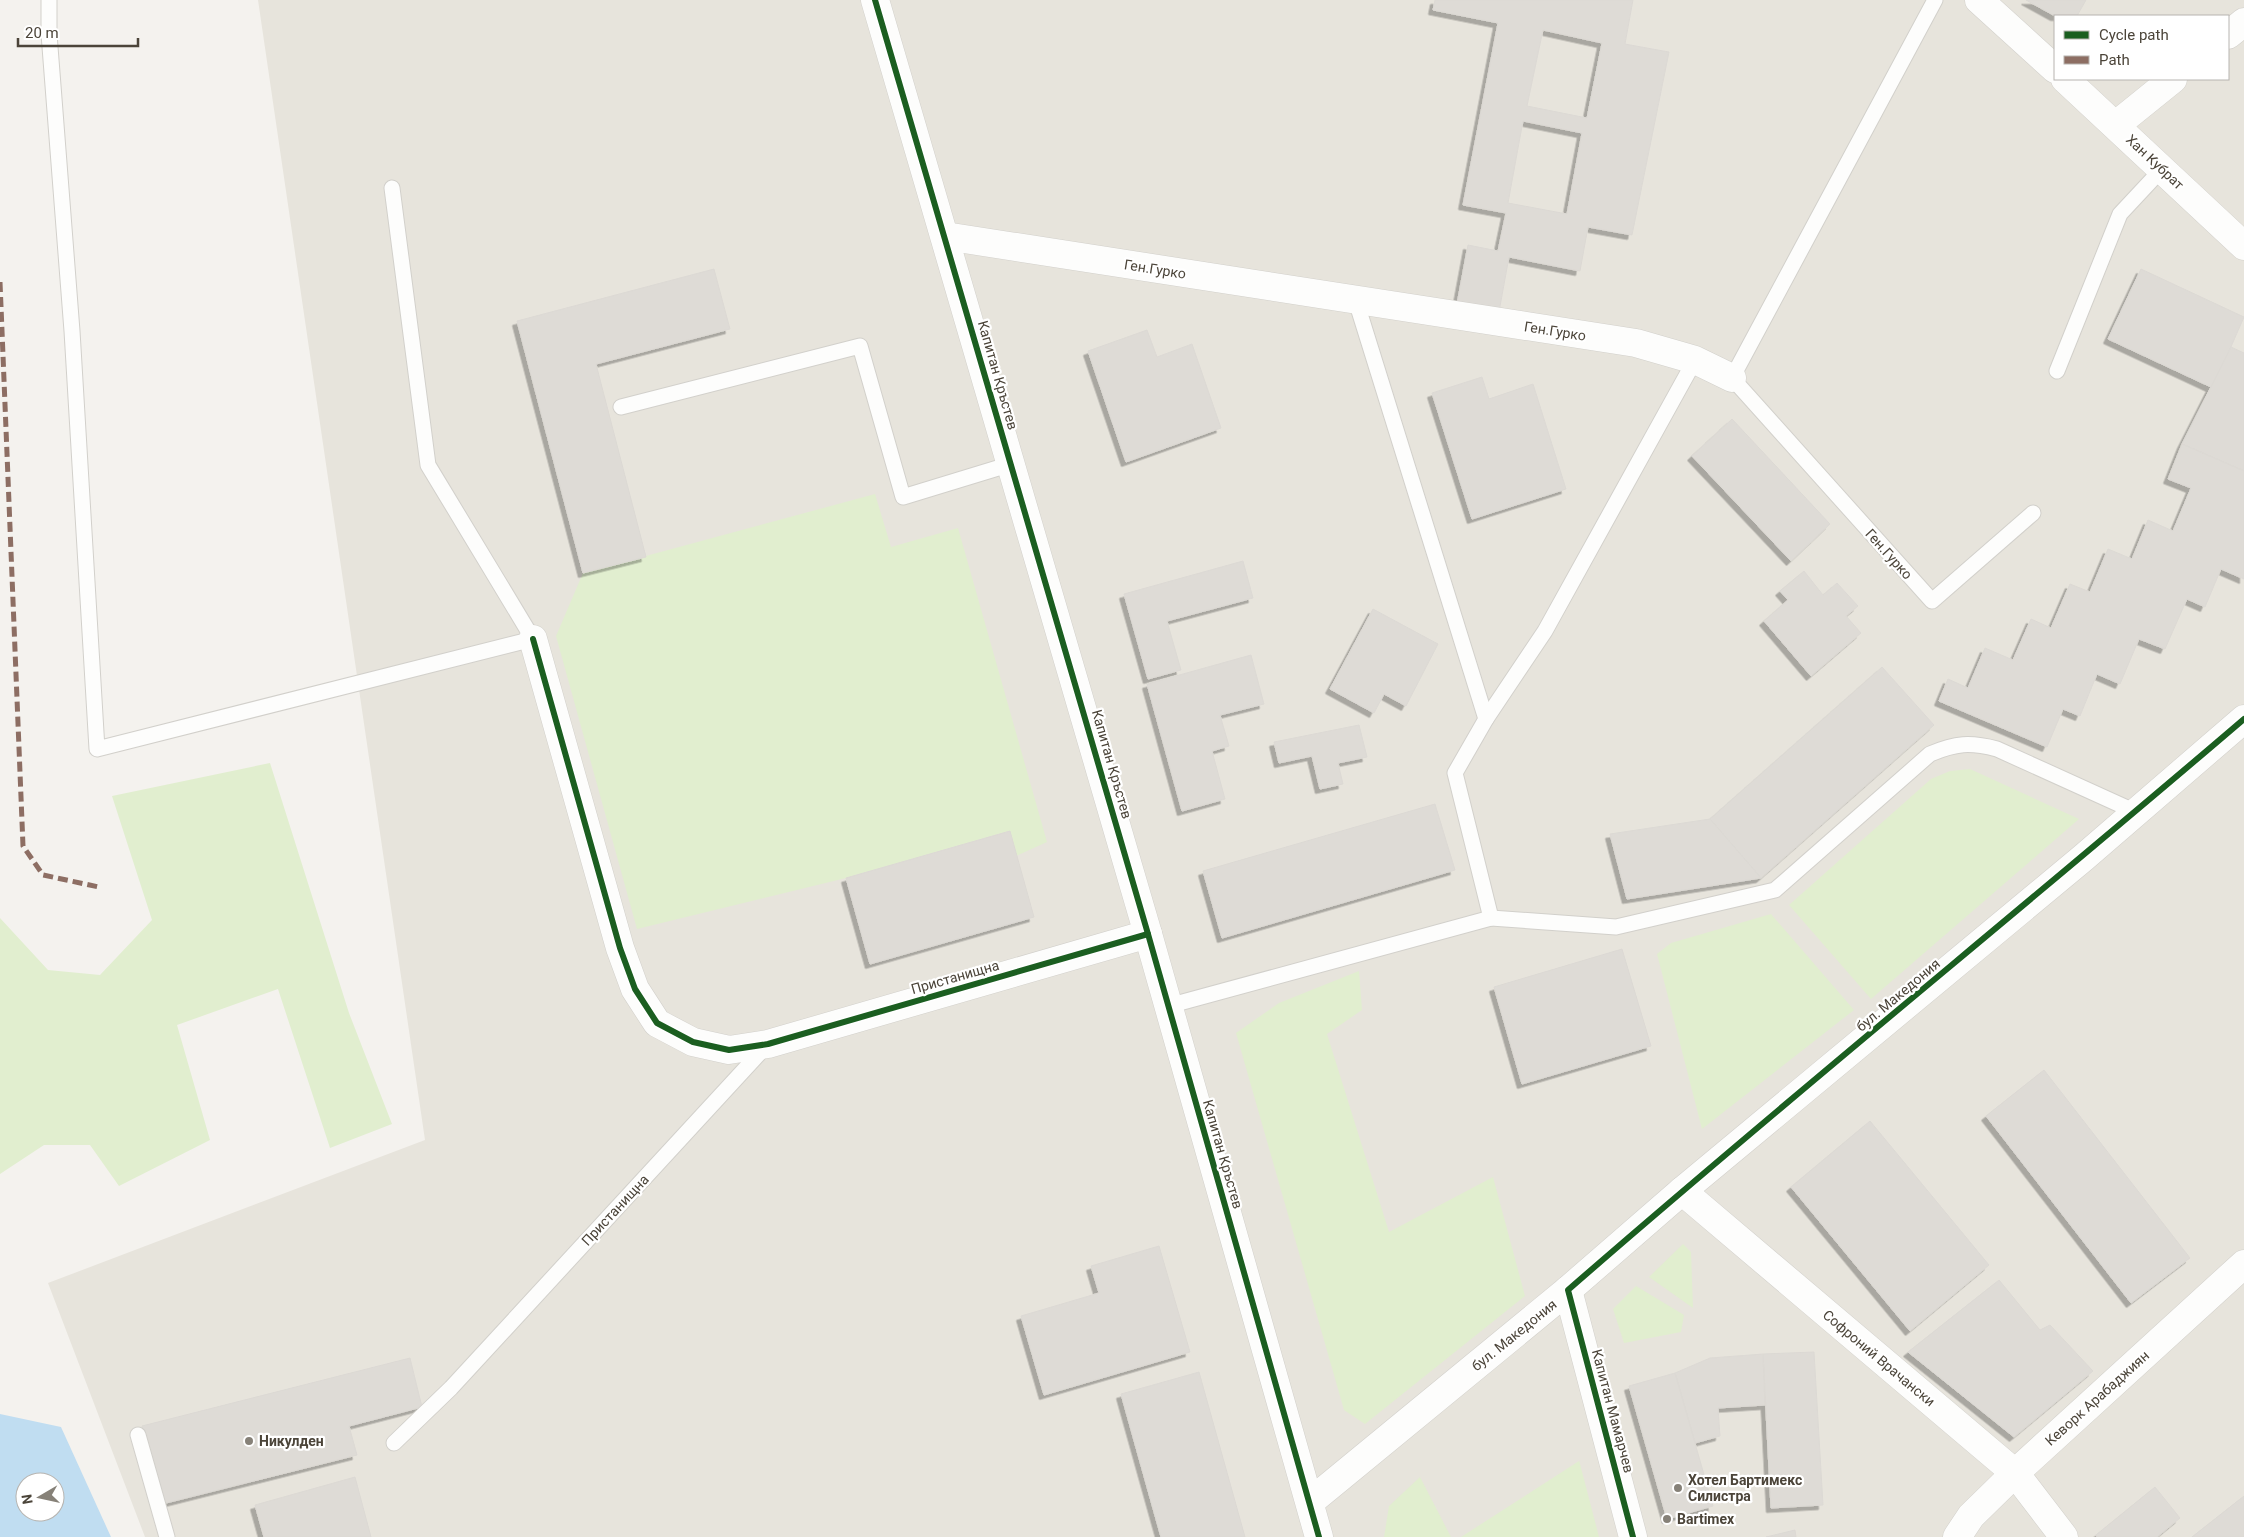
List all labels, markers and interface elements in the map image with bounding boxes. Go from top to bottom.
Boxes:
scale bar [18,15,138,47]
legend [2054,15,2229,80]
text: 20 m [25,24,59,42]
text: Cycle path [2099,26,2169,44]
text: Path [2099,51,2130,69]
street label: Хан Кубрат [2123,131,2187,193]
street label: Ген.Гурко [1123,256,1187,282]
street label: Ген.Гурко [1523,318,1587,344]
street label: Капитан Кръстев [975,319,1021,431]
street label: Ген.Гурко [1862,525,1916,583]
street label: Капитан Кръстев [1089,708,1135,820]
street label: бул. Македония [1853,955,1943,1035]
street label: Пристанищна [909,957,1001,997]
street label: Капитан Кръстев [1200,1098,1246,1210]
street label: Пристанищна [578,1171,652,1249]
street label: бул. Македония [1468,1296,1560,1374]
street label: Софроний Врачански [1820,1306,1938,1410]
street label: Капитан Мамарчев [1589,1347,1637,1475]
street label: Кеворк Арабаджиян [2042,1347,2152,1449]
place label: Никулден [259,1433,324,1449]
marker: Никулден [243,1435,255,1447]
north arrow [15,1472,65,1522]
place label: Хотел Бартимекс Силистра [1688,1472,1802,1504]
marker: Хотел Бартимекс Силистра [1672,1482,1684,1494]
text: N [18,1493,36,1505]
place label: Bartimex [1677,1511,1735,1527]
marker: Bartimex [1661,1513,1673,1525]

